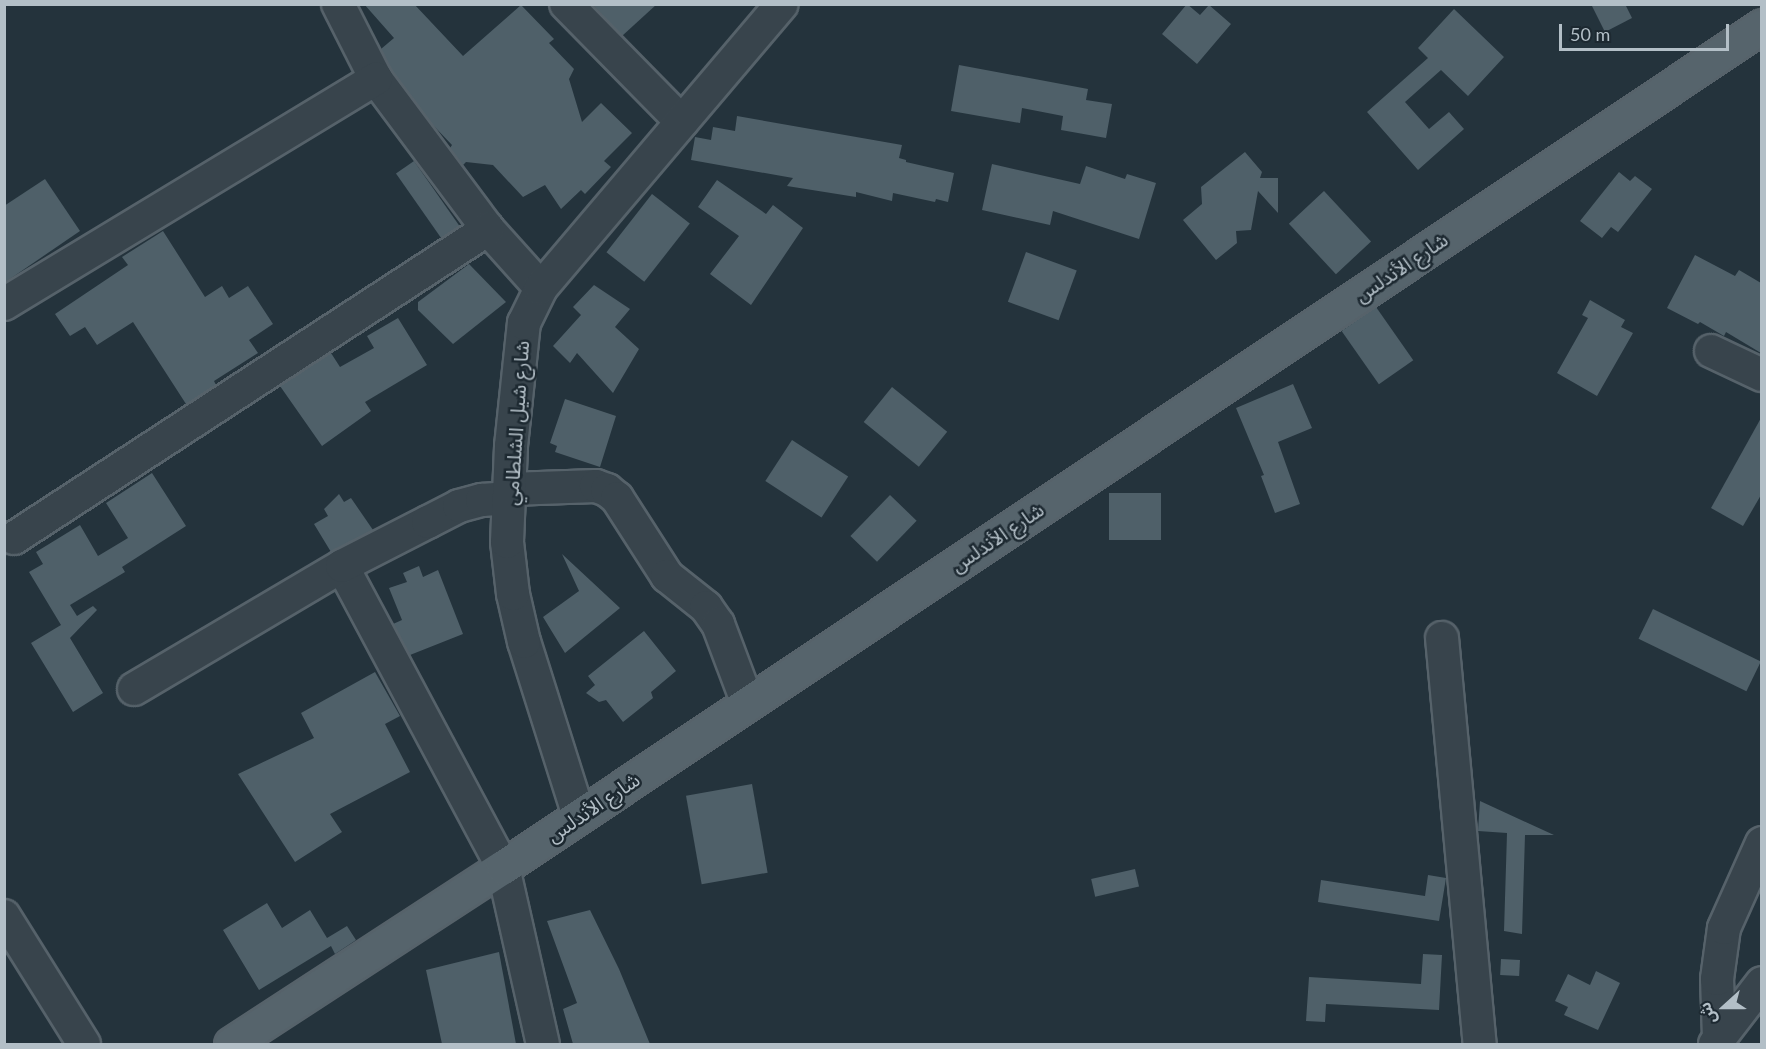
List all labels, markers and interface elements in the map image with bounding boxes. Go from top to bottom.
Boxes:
scale bar [1562,12,1732,50]
text: 50 m [1570,23,1610,45]
street label: شارع الأندلس [1350,227,1452,307]
street label: شارع شيل الشلطامي [498,340,534,506]
street label: شارع الأندلس [946,497,1048,577]
street label: شارع الأندلس [542,767,644,847]
north arrow [1694,977,1754,1037]
text: ش [1694,1000,1720,1027]

